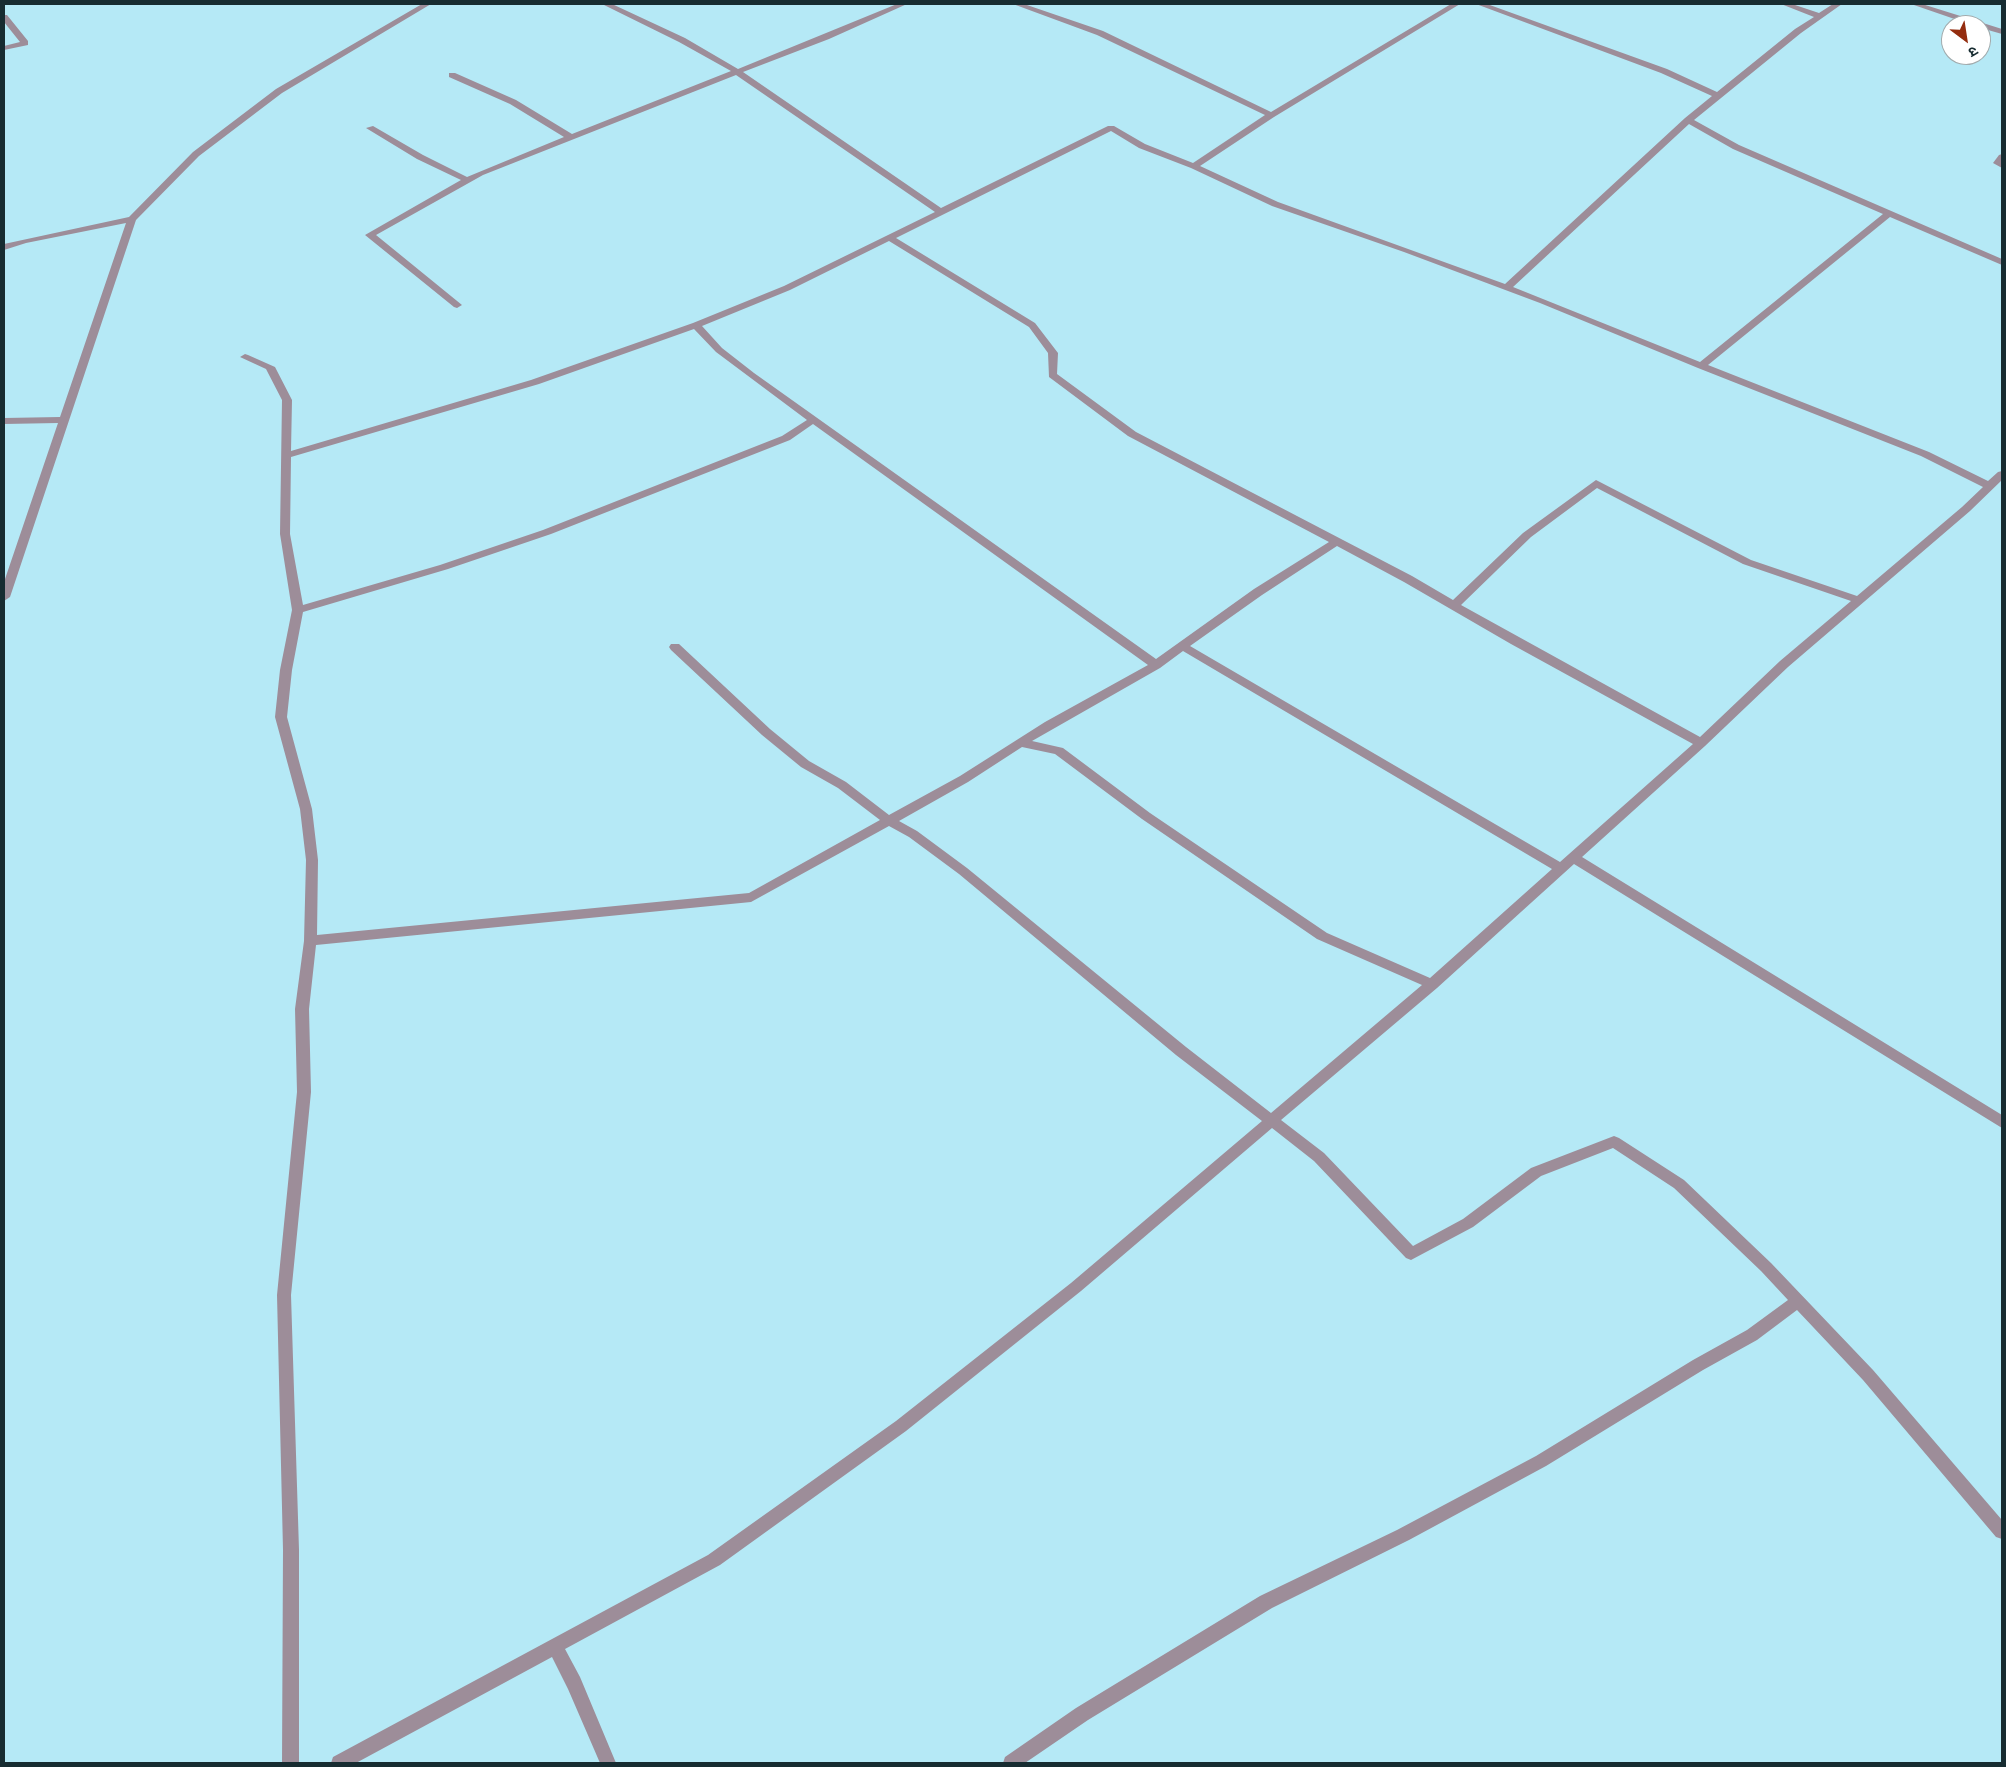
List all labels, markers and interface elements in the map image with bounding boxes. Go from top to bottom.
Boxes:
north arrow [1941,15,1991,65]
text: उ [1965,42,1981,62]

